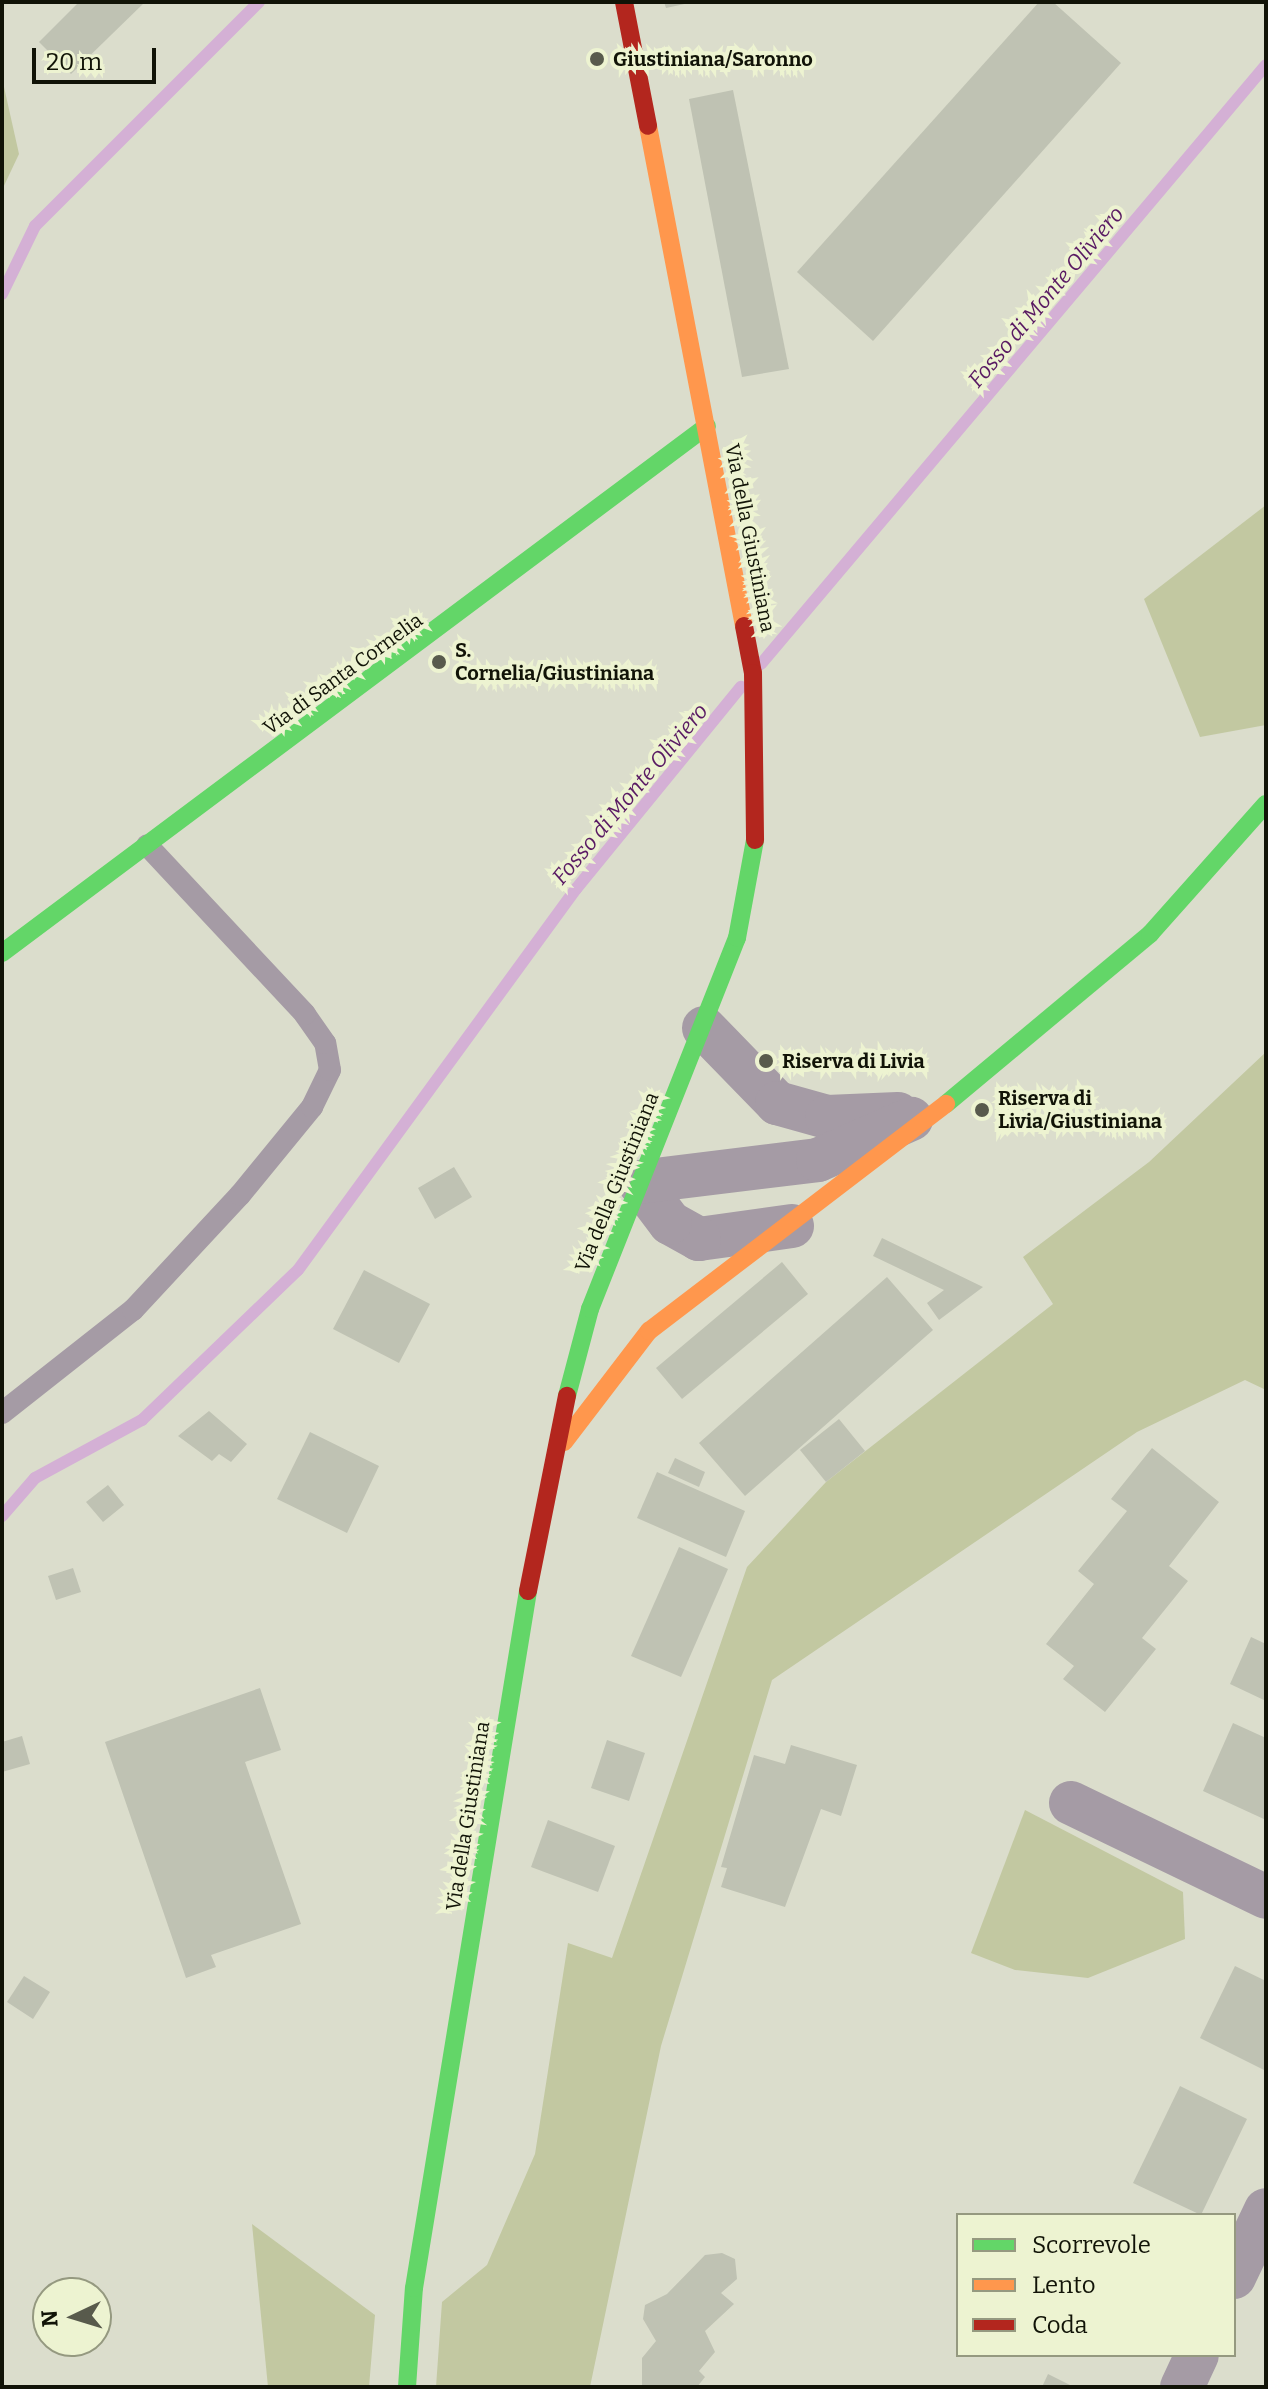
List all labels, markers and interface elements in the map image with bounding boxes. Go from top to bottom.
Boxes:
scale bar [36,32,160,82]
place label: Giustiniana/Saronno [613,47,813,71]
text: 20 m [46,48,102,76]
marker: Giustiniana/Saronno [588,50,606,68]
water label: Fosso di Monte Oliviero [963,201,1129,393]
street label: Via della Giustiniana [720,442,780,634]
street label: Via di Santa Cornelia [259,608,427,740]
place label: S. Cornelia/Giustiniana [455,638,654,685]
marker: S. Cornelia/Giustiniana [430,653,448,671]
water label: Fosso di Monte Oliviero [547,698,713,890]
place label: Riserva di Livia [782,1049,925,1073]
marker: Riserva di Livia [757,1052,775,1070]
place label: Riserva di Livia/Giustiniana [998,1086,1162,1133]
street label: Via della Giustiniana [570,1089,664,1275]
marker: Riserva di Livia/Giustiniana [973,1101,991,1119]
street label: Via della Giustiniana [441,1720,495,1912]
legend [956,2213,1236,2357]
text: Scorrevole [1032,2231,1151,2259]
text: Lento [1032,2271,1095,2299]
north arrow [32,2277,112,2357]
text: N [35,2309,64,2328]
text: Coda [1032,2311,1088,2339]

